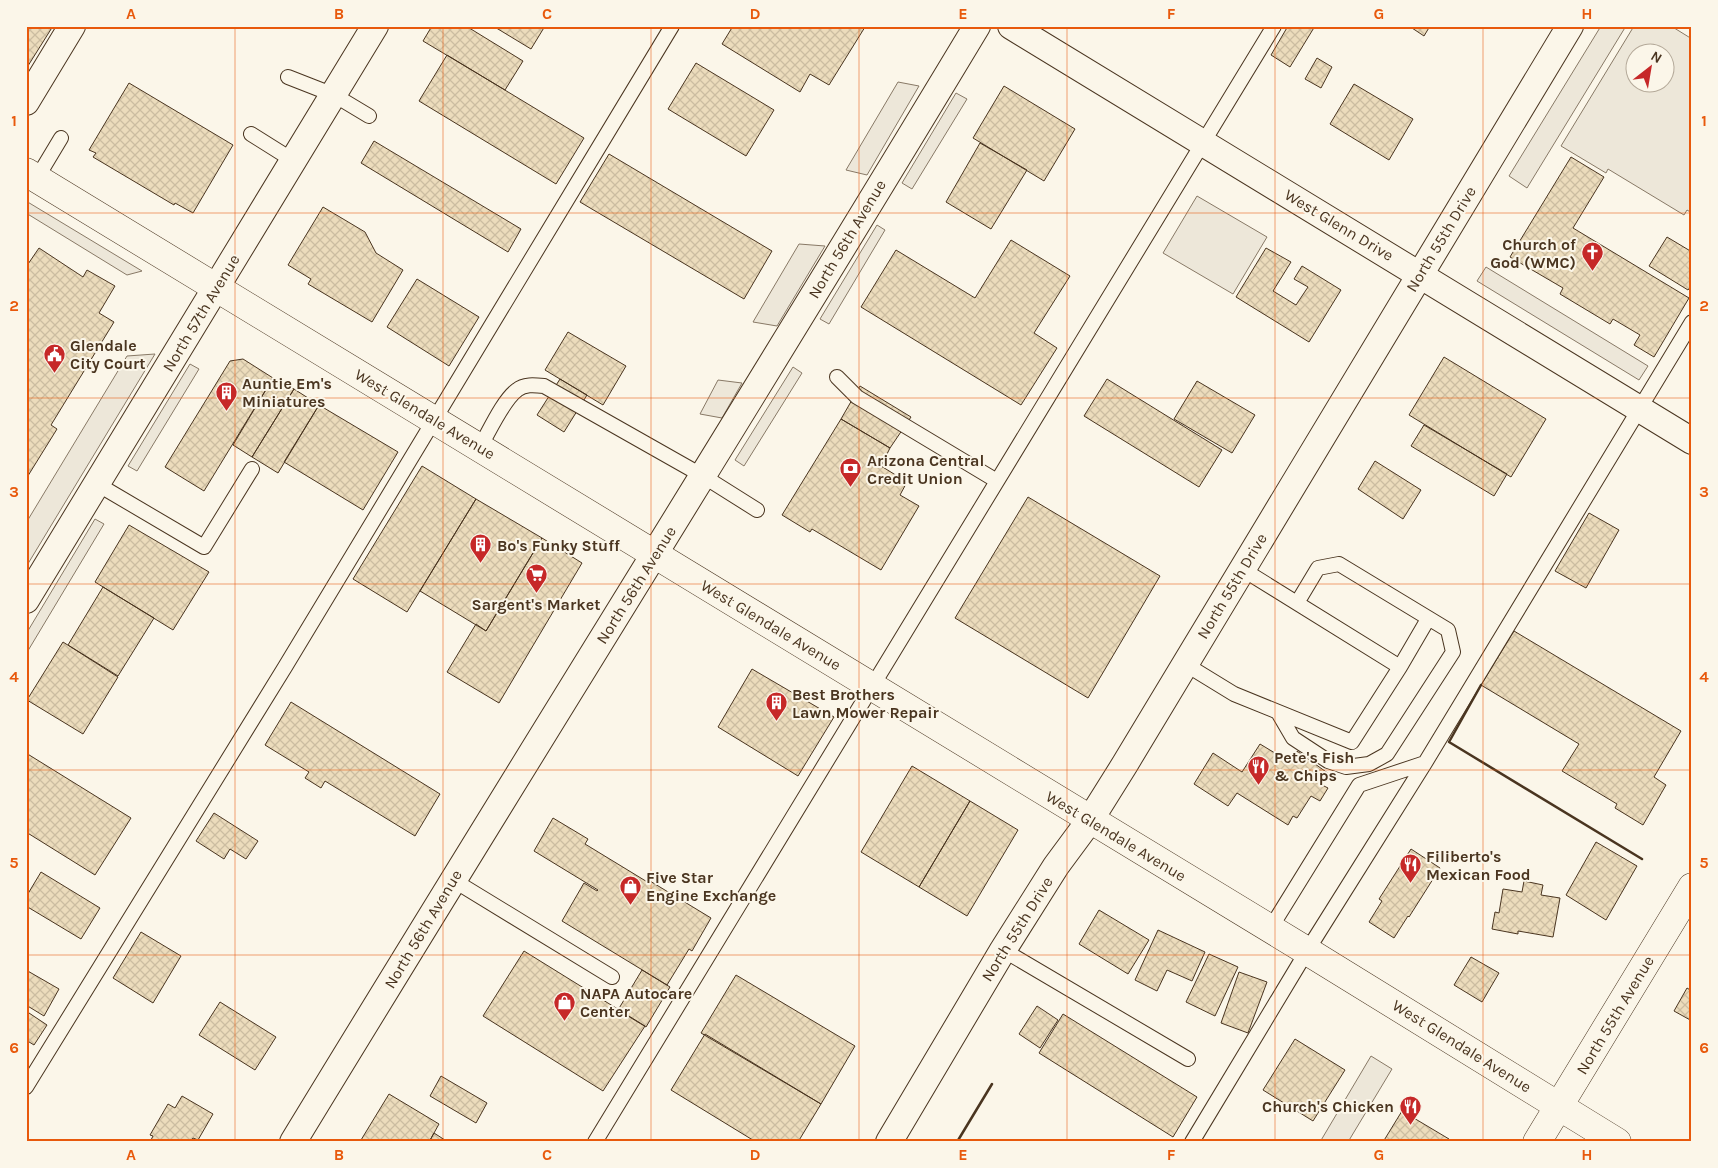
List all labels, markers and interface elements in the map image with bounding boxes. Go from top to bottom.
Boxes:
text: A [126,4,136,23]
text: B [334,4,344,23]
text: C [542,4,552,23]
text: D [750,4,761,23]
text: E [958,4,968,23]
text: F [1167,4,1176,23]
text: G [1374,4,1384,23]
text: H [1581,4,1593,23]
north arrow [1626,42,1676,92]
text: N [1648,47,1665,67]
text: 1 [11,111,17,130]
text: 1 [1701,111,1707,130]
street label: North 56th Avenue [804,176,890,302]
street label: North 55th Drive [1402,183,1480,295]
street label: West Glenn Drive [1281,185,1397,265]
place label: Church of God (WMC) [1490,235,1576,272]
church icon: Church of God (WMC) [1580,241,1604,272]
street label: North 57th Avenue [158,251,244,375]
text: 2 [9,296,19,315]
text: 2 [1699,296,1709,315]
place label: Glendale City Court [70,336,146,373]
public building icon: Glendale City Court [42,342,66,373]
street label: West Glendale Avenue [351,365,499,463]
place label: Auntie Em's Miniatures [242,374,332,411]
building icon: Auntie Em's Miniatures [214,380,238,411]
place label: Arizona Central Credit Union [867,451,984,488]
bank icon: Arizona Central Credit Union [839,457,863,488]
text: 3 [9,482,19,501]
text: 3 [1699,482,1709,501]
street label: North 56th Avenue [592,523,680,647]
street label: North 55th Drive [1193,530,1271,642]
building icon: Bo's Funky Stuff [469,533,493,564]
place label: Bo's Funky Stuff [497,536,620,555]
supermarket icon: Sargent's Market [524,563,548,594]
street label: West Glendale Avenue [697,576,845,674]
place label: Sargent's Market [471,595,601,614]
text: 4 [9,667,19,686]
text: 4 [1699,667,1709,686]
place label: Best Brothers Lawn Mower Repair [792,685,940,722]
building icon: Best Brothers Lawn Mower Repair [764,691,788,722]
place label: Pete's Fish & Chips [1274,748,1354,785]
restaurant icon: Pete's Fish & Chips [1246,754,1270,785]
street label: West Glendale Avenue [1042,787,1190,885]
place label: Filiberto's Mexican Food [1426,847,1531,884]
text: 5 [9,853,19,872]
restaurant icon: Filiberto's Mexican Food [1398,853,1422,884]
text: 5 [1699,853,1709,872]
street label: North 56th Avenue [380,866,466,992]
place label: Five Star Engine Exchange [646,868,776,905]
street label: North 55th Drive [977,873,1057,985]
shop icon: Five Star Engine Exchange [618,874,642,905]
street label: North 55th Avenue [1572,952,1658,1078]
place label: NAPA Autocare Center [580,984,692,1021]
shop icon: NAPA Autocare Center [552,990,576,1021]
street label: West Glendale Avenue [1389,995,1535,1097]
text: 6 [9,1038,19,1057]
text: 6 [1699,1038,1709,1057]
restaurant icon: Church's Chicken [1398,1094,1422,1125]
place label: Church's Chicken [1262,1097,1394,1116]
text: A [126,1145,136,1164]
text: B [334,1145,344,1164]
text: C [542,1145,552,1164]
text: D [750,1145,761,1164]
text: E [958,1145,968,1164]
text: F [1167,1145,1176,1164]
text: G [1374,1145,1384,1164]
text: H [1581,1145,1593,1164]

